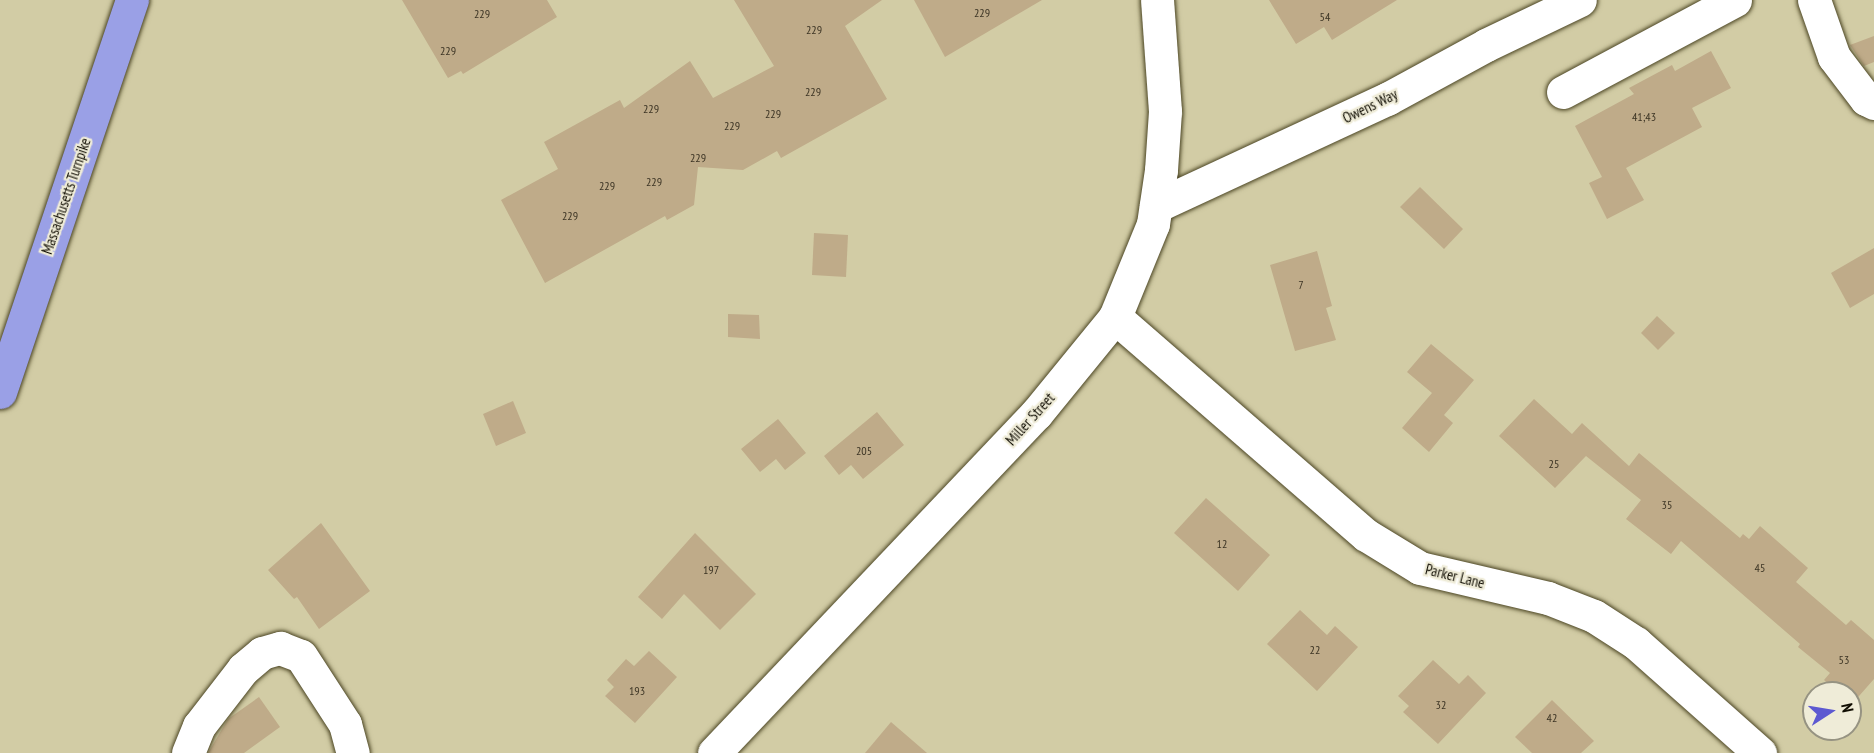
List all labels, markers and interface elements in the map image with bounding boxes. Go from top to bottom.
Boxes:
house number: 229 [974,6,990,20]
house number: 229 [474,7,490,21]
house number: 54 [1320,10,1330,24]
house number: 229 [806,23,822,37]
house number: 229 [440,44,456,58]
house number: 229 [805,85,821,99]
street label: Owens Way [1339,85,1401,127]
house number: 229 [643,102,659,116]
house number: 229 [765,107,781,121]
house number: 41;43 [1632,110,1656,124]
house number: 229 [724,119,740,133]
street label: Massachusetts Turnpike [38,135,94,257]
house number: 229 [690,151,706,165]
house number: 229 [646,175,662,189]
house number: 229 [599,179,615,193]
house number: 229 [562,209,578,223]
house number: 7 [1298,278,1304,292]
street label: Miller Street [1002,389,1058,449]
house number: 205 [856,444,872,458]
house number: 25 [1549,457,1559,471]
house number: 35 [1662,498,1672,512]
house number: 12 [1217,537,1227,551]
street label: Parker Lane [1424,560,1486,592]
house number: 45 [1755,561,1765,575]
house number: 197 [703,563,719,577]
house number: 22 [1310,643,1320,657]
house number: 53 [1839,653,1849,667]
north arrow [1802,681,1862,741]
house number: 193 [629,684,645,698]
house number: 32 [1436,698,1446,712]
text: N [1837,701,1858,714]
house number: 42 [1547,711,1557,725]

